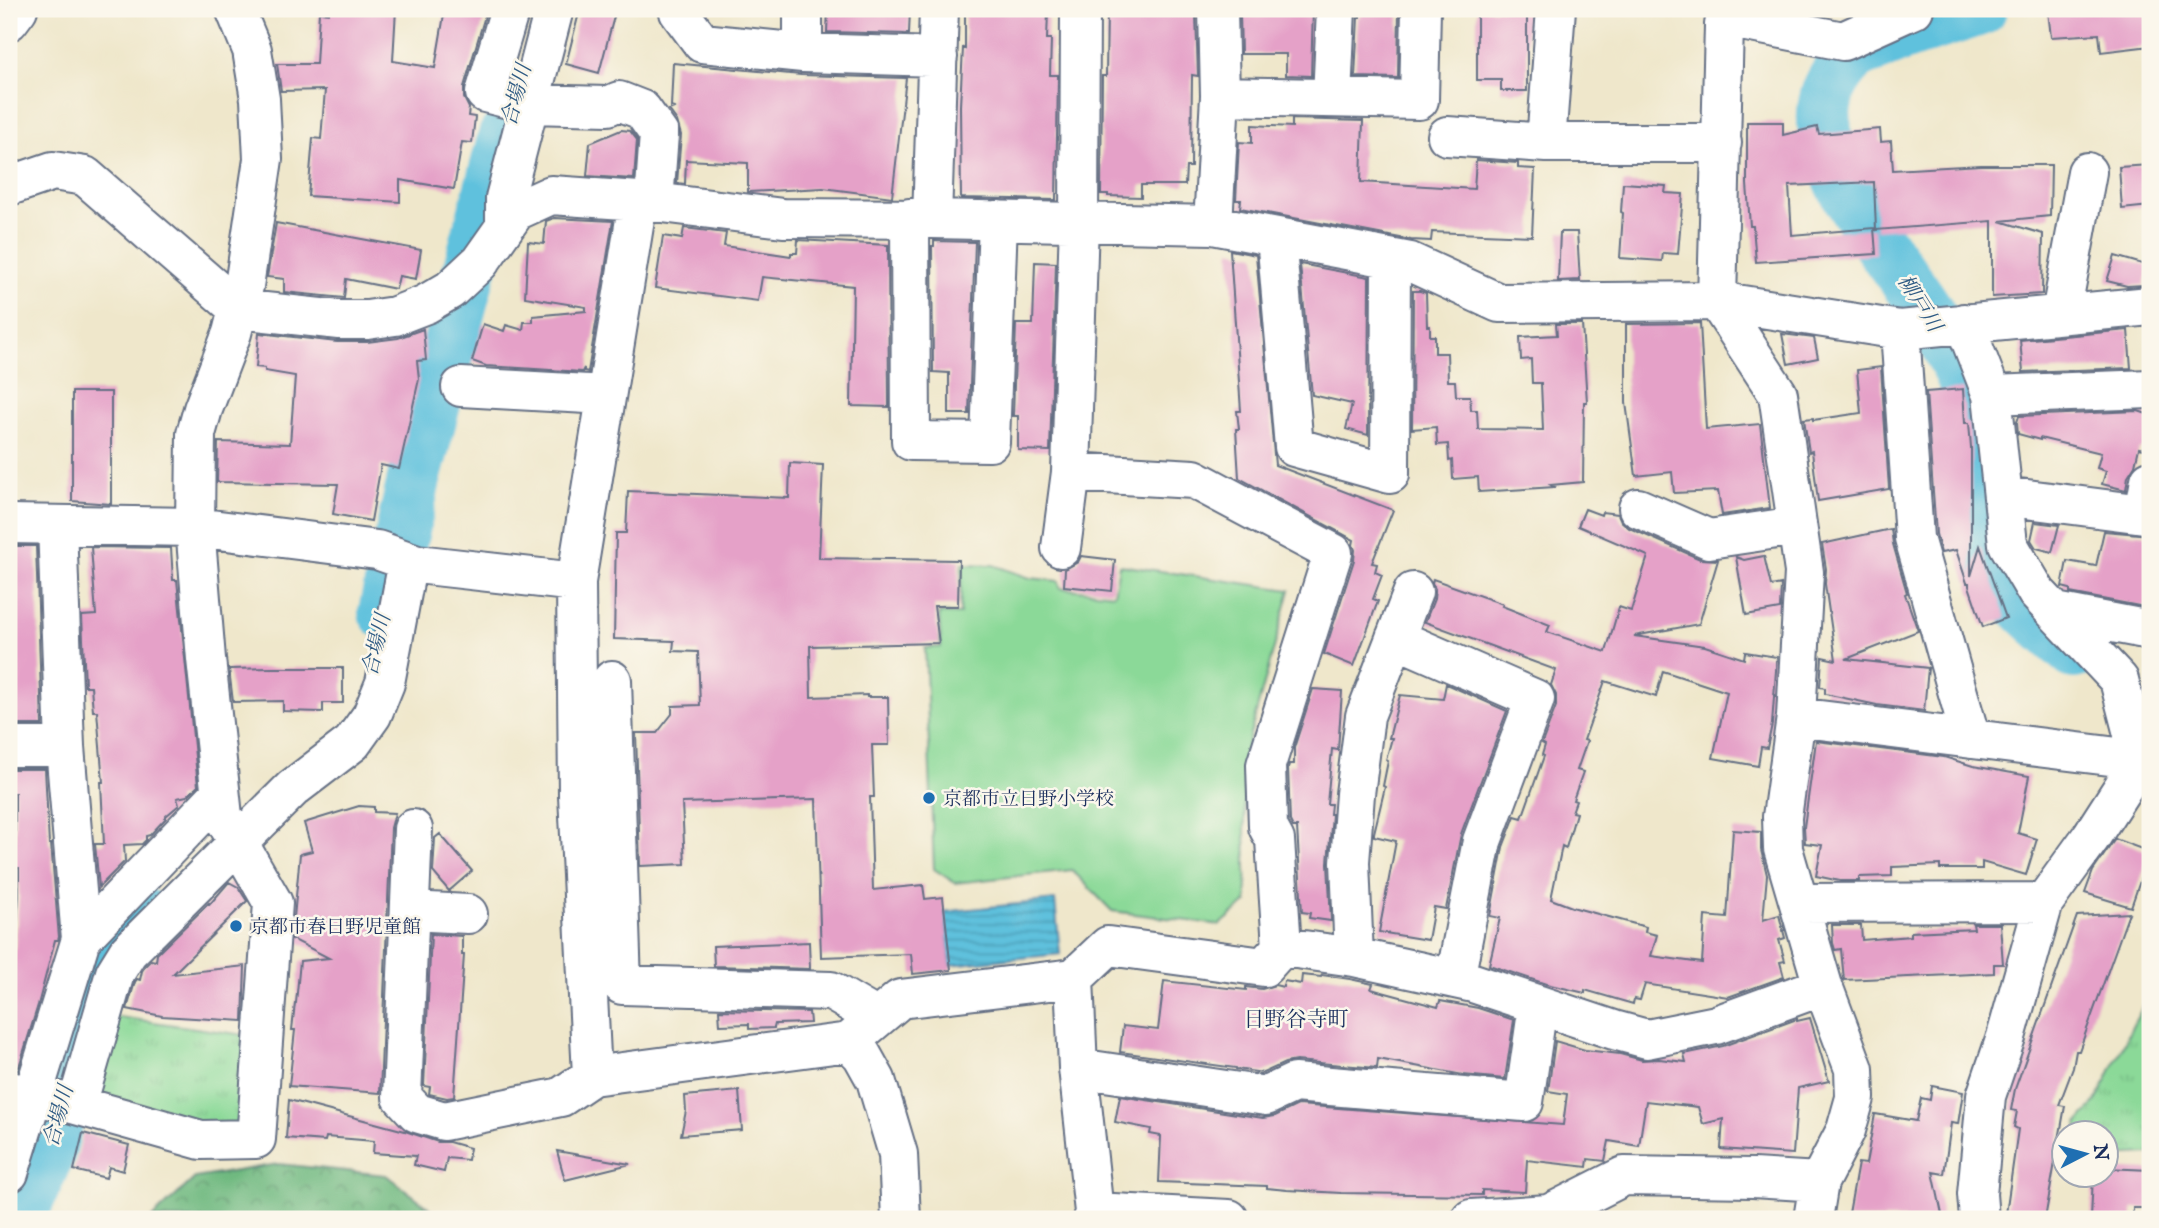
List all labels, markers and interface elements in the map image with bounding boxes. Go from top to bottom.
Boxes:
water label: 合場川 [496,60,539,129]
water label: 柳戸川 [1891,270,1948,339]
water label: 合場川 [357,610,398,679]
place label: 京都市立日野小学校 [943,788,1114,812]
marker: 京都市立日野小学校 [921,790,937,806]
place label: 京都市春日野児童館 [250,916,421,940]
marker: 京都市春日野児童館 [228,918,244,934]
district label: 日野谷寺町 [1244,1007,1349,1034]
water label: 合場川 [38,1081,81,1150]
north arrow [2050,1120,2120,1190]
text: N [2087,1142,2113,1162]

